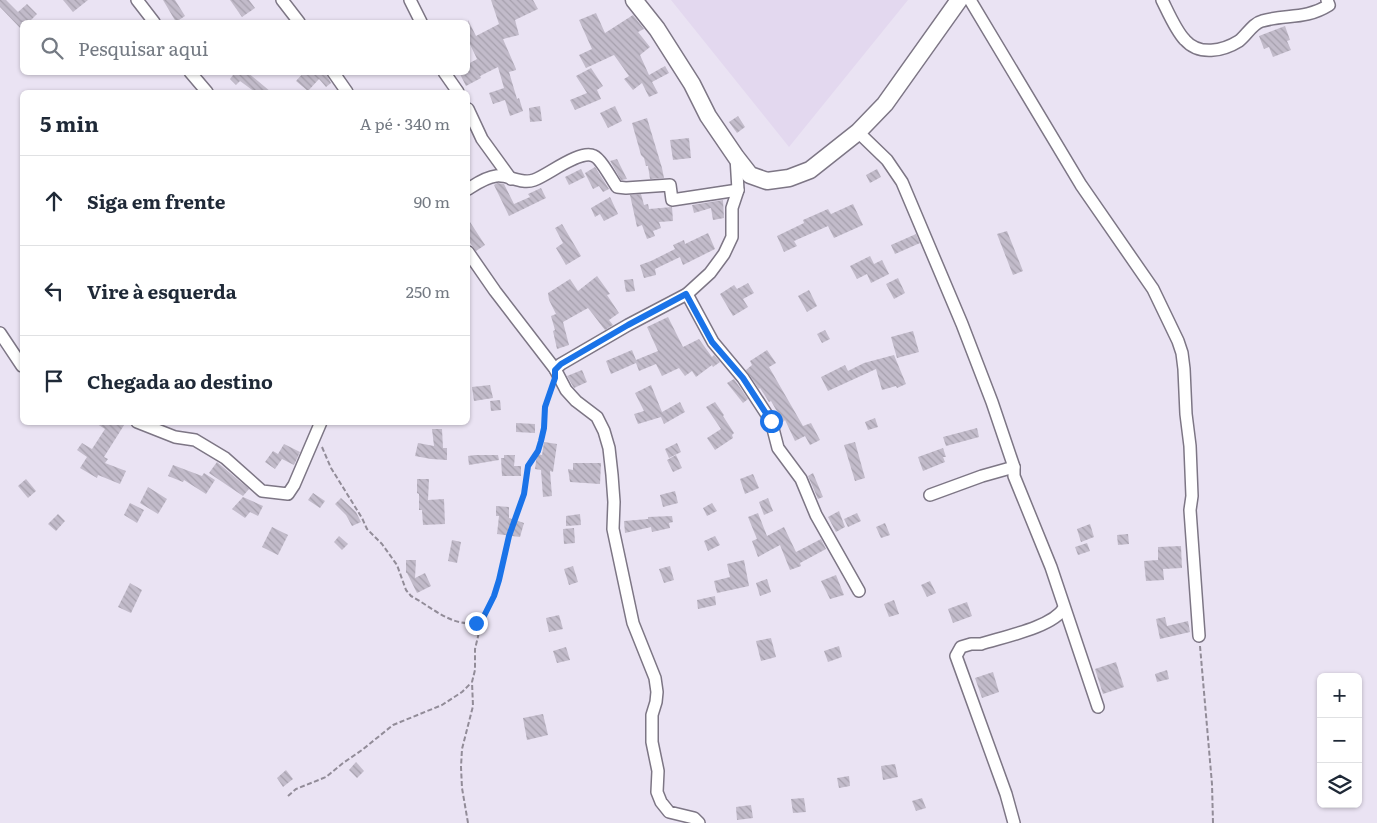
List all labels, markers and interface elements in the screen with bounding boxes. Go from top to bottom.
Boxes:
search box [20,20,470,75]
icon: search [38,34,66,62]
text: Pesquisar aqui [78,34,208,62]
text: 5 min [40,107,99,138]
text: A pé · 340 m [360,111,450,135]
icon: ahead [40,187,68,215]
text: Siga em frente [87,187,225,215]
text: 90 m [414,189,450,213]
icon: left [40,277,68,305]
text: Vire à esquerda [87,277,237,305]
text: 250 m [406,279,450,303]
icon: arrive [40,367,68,395]
text: Chegada ao destino [87,367,273,395]
route start [760,410,783,433]
route end [465,612,488,635]
map controls [1317,673,1362,808]
button: + [1317,673,1362,718]
button: − [1317,718,1362,763]
button: layers [1317,763,1362,808]

